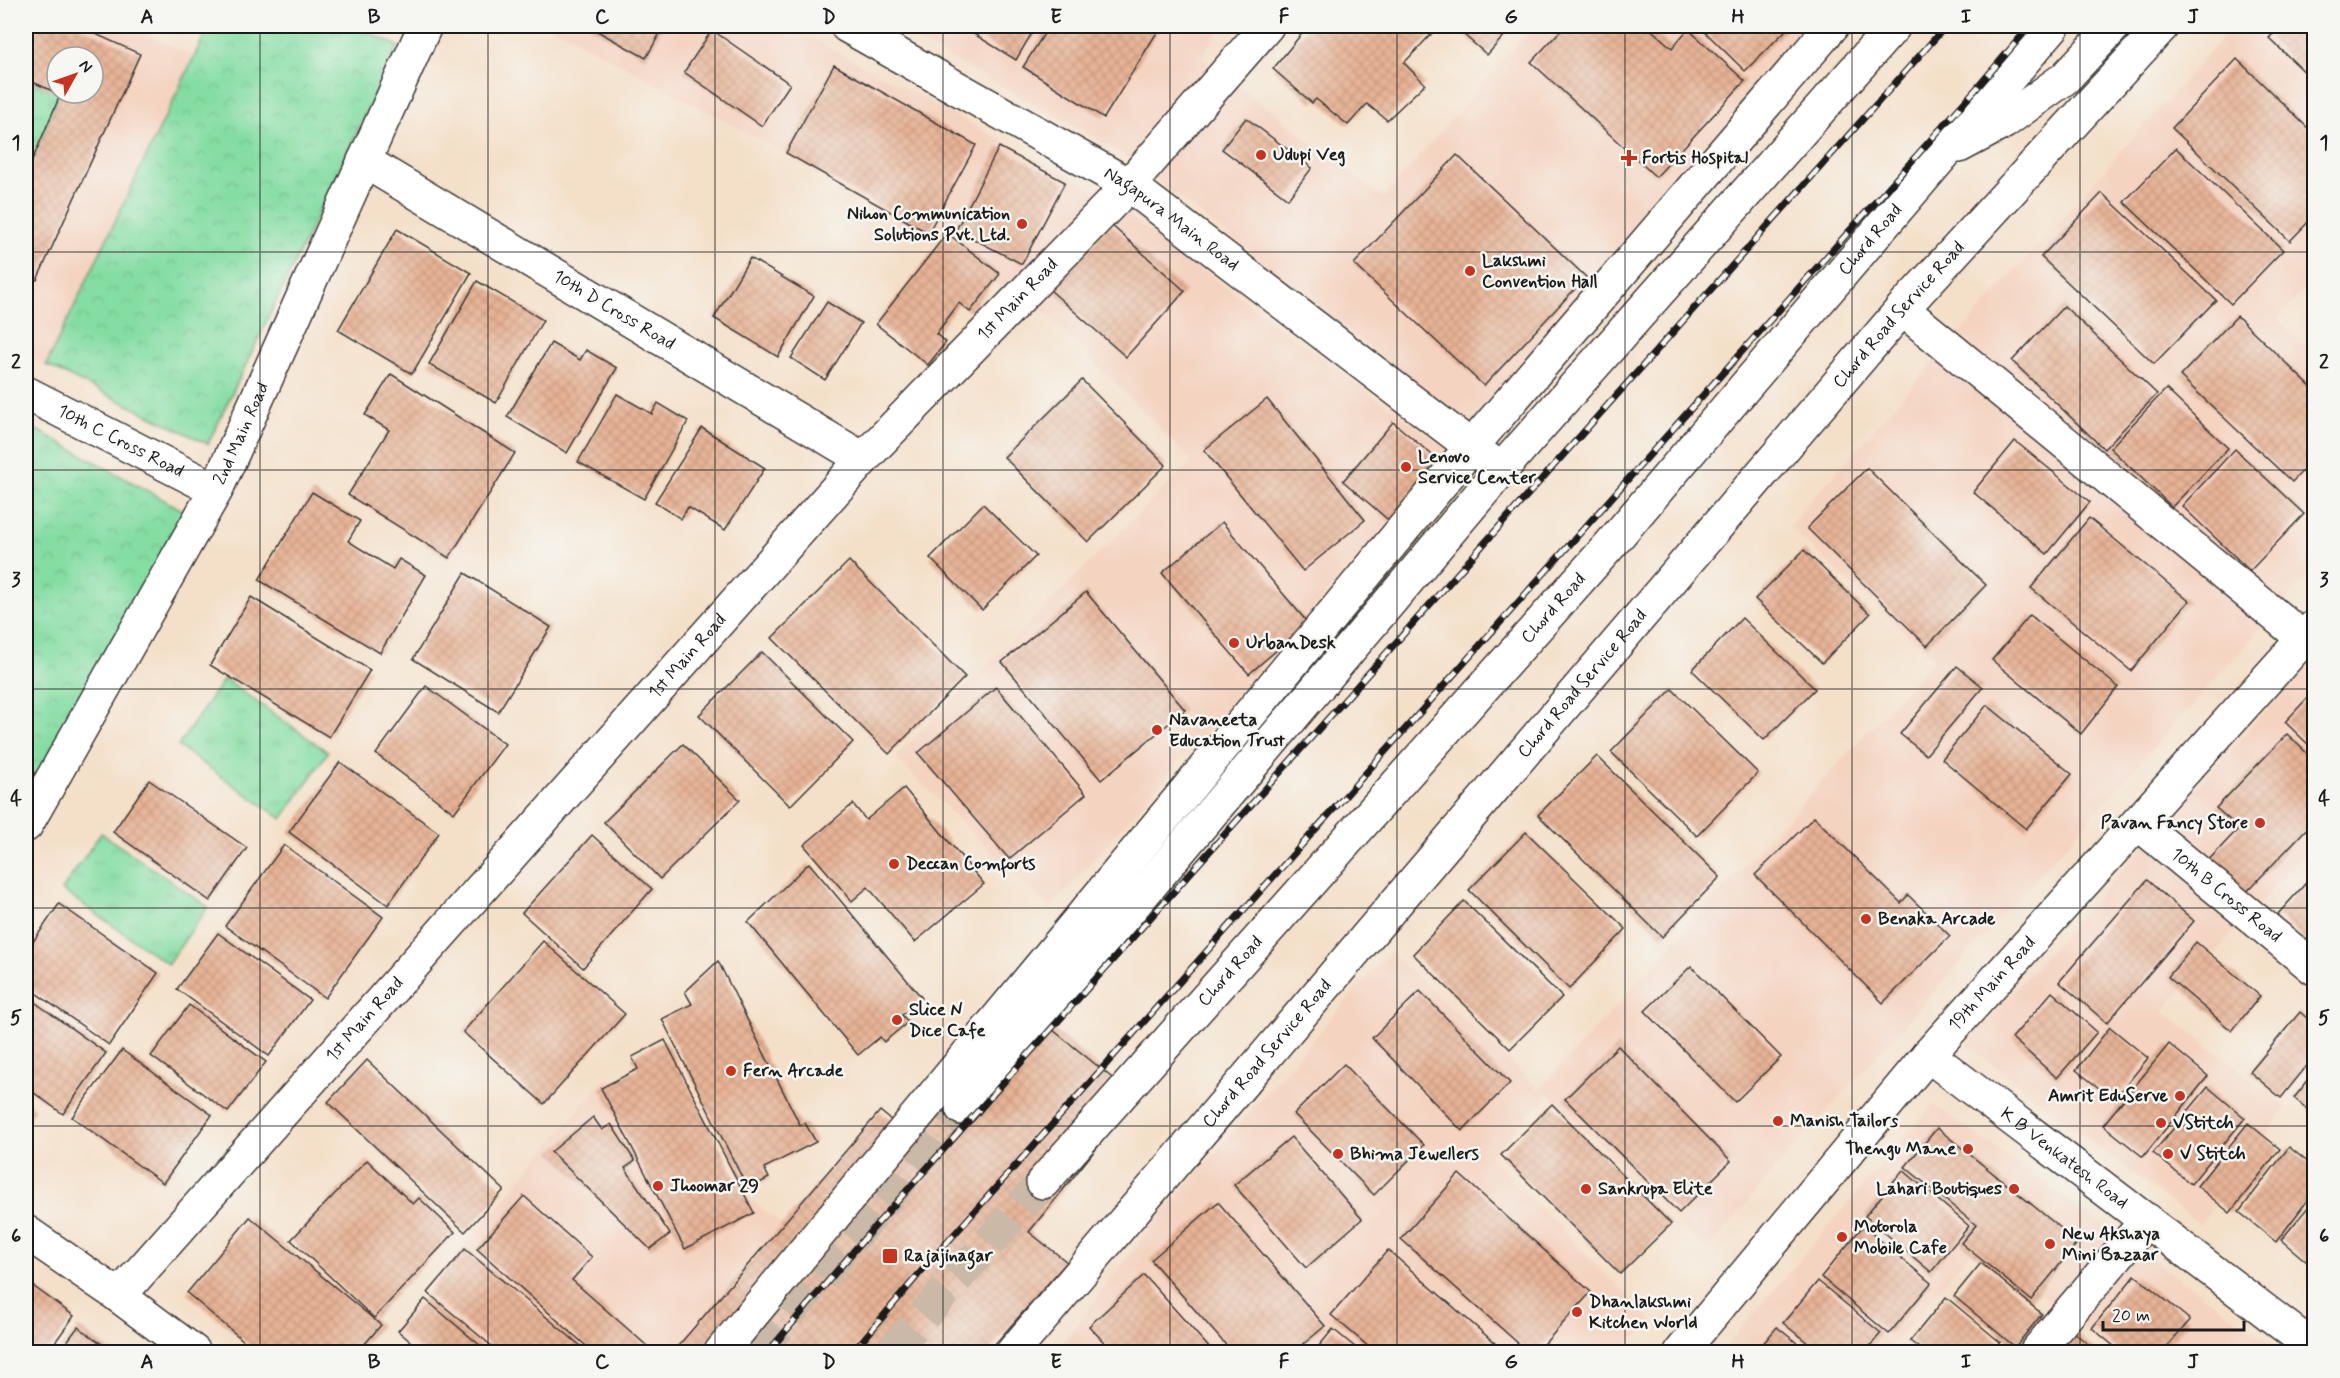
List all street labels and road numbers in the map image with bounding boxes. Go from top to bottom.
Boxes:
street label: Nagapura Main Road [1100,161,1244,277]
street label: Chord Road [1833,199,1908,281]
street label: Chord Road Service Road [1828,236,1970,393]
street label: 1st Main Road [972,253,1063,346]
street label: 10th D Cross Road [548,264,679,356]
street label: 2nd Main Road [208,378,275,489]
street label: 10th C Cross Road [53,399,188,483]
street label: Chord Road [1516,568,1591,649]
street label: Chord Road Service Road [1512,604,1653,763]
street label: 1st Main Road [643,608,732,704]
street label: 10th B Cross Road [2165,842,2287,948]
street label: Chord Road [1193,931,1268,1012]
street label: 19th Main Road [1943,931,2041,1037]
street label: 1st Main Road [320,972,409,1067]
street label: Chord Road Service Road [1197,974,1338,1133]
street label: K B Venkatesh Road [1995,1102,2133,1215]

